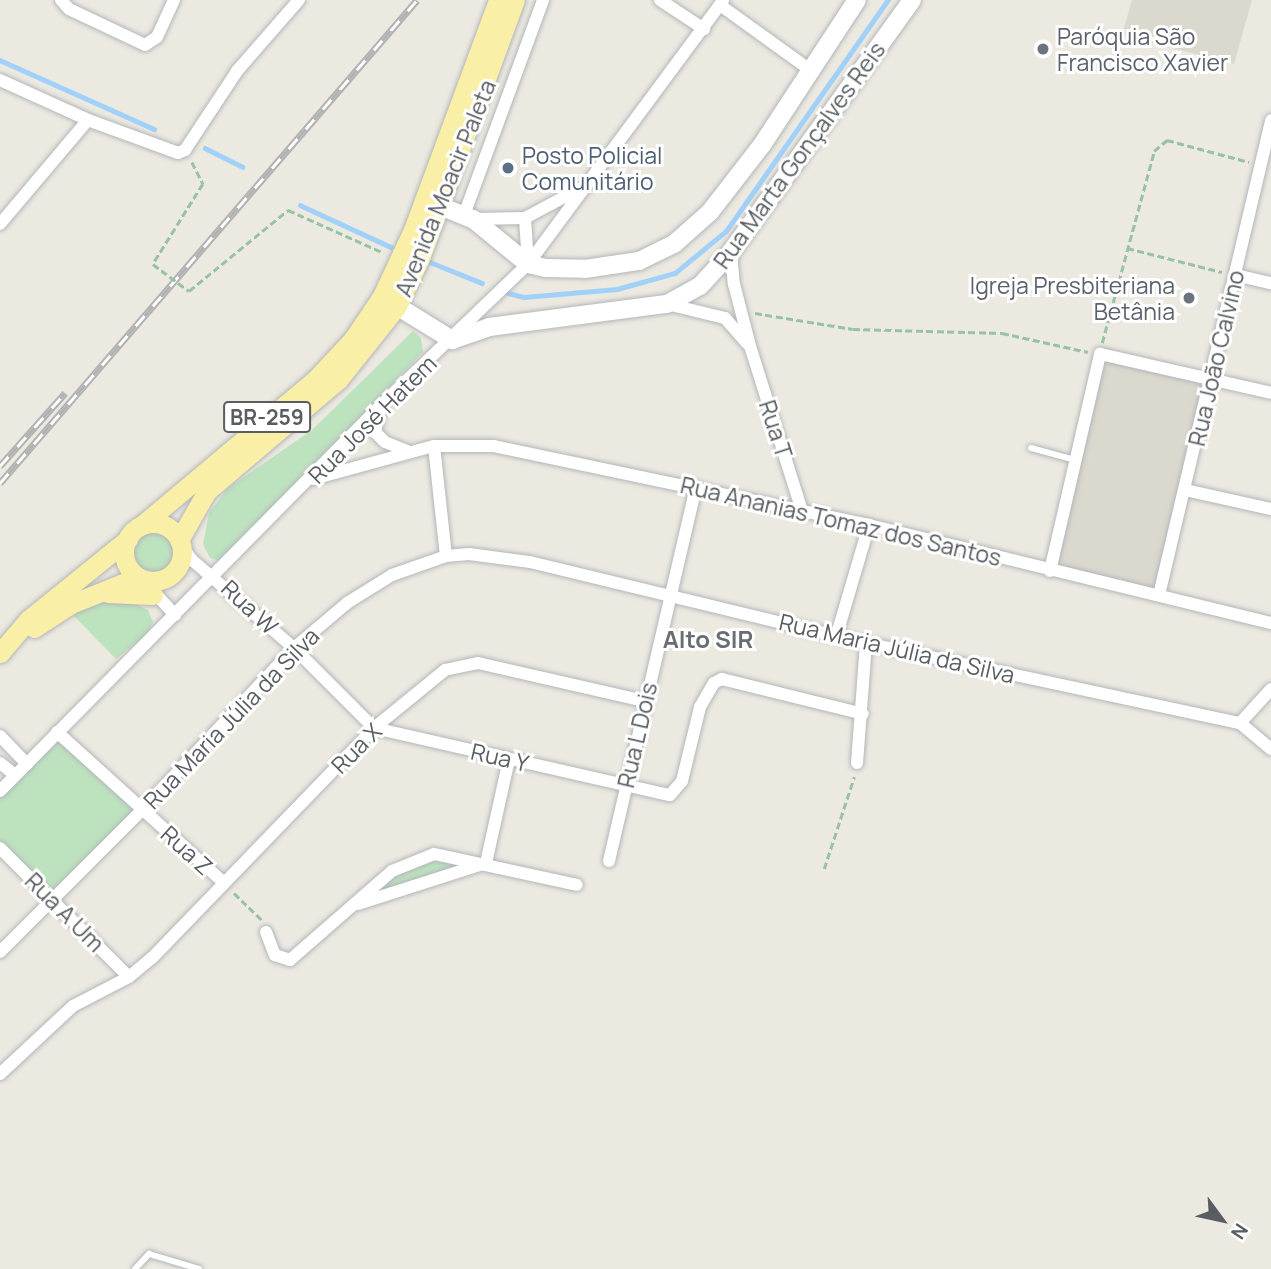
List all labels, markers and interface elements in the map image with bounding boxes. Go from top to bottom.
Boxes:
place label: Paróquia São Francisco Xavier [1057,22,1228,76]
street label: Rua Marta Gonçalves Reis [707,36,891,274]
marker: Paróquia São Francisco Xavier [1035,41,1051,57]
street label: Avenida Moacir Paleta [389,76,501,300]
place label: Posto Policial Comunitário [522,141,662,195]
marker: Posto Policial Comunitário [500,160,516,176]
street label: Rua João Calvino [1182,267,1250,449]
place label: Igreja Presbiteriana Betânia [970,271,1175,325]
marker: Igreja Presbiteriana Betânia [1181,290,1197,306]
street label: Rua José Hatem [302,349,442,489]
street label: Rua T [754,397,798,461]
road number: BR-259 [222,400,312,434]
street label: Rua Ananias Tomaz dos Santos [678,471,1004,571]
street label: Rua W [216,574,284,640]
street label: Rua Maria Júlia da Silva [777,607,1017,689]
street label: Rua Maria Júlia da Silva [137,622,325,814]
district label: Alto SIR [663,625,753,653]
street label: Rua L Dois [611,679,663,791]
street label: Rua X [325,717,387,779]
street label: Rua Y [468,737,532,777]
street label: Rua Z [156,820,218,880]
street label: Rua A Um [20,867,110,957]
north arrow [1187,1185,1257,1255]
text: N [1225,1219,1254,1244]

